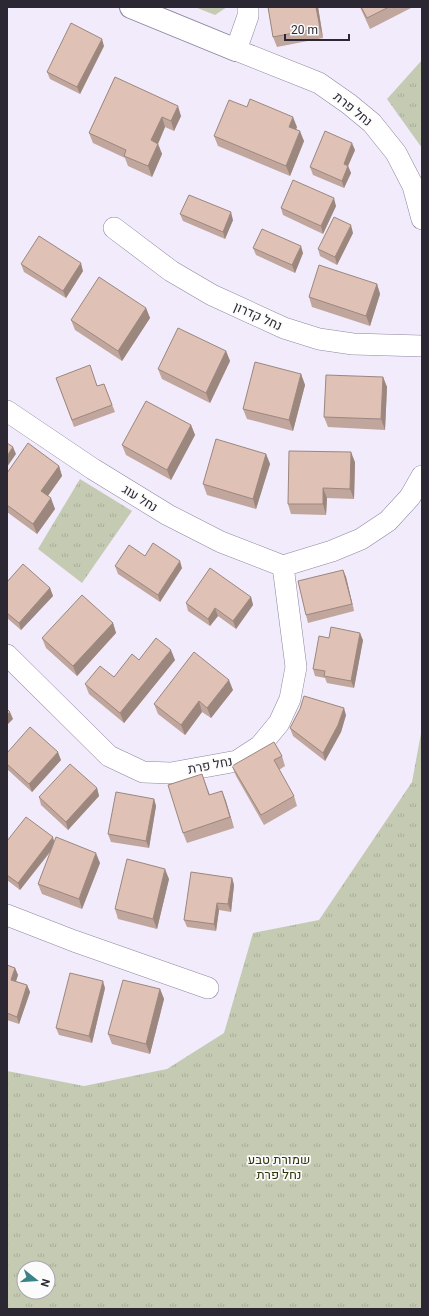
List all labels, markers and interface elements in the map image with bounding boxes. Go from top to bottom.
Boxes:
scale bar [285,16,349,42]
text: 20 m [291,23,318,37]
street label: נחל פרת [331,89,375,129]
street label: נחל קדרון [232,299,284,333]
street label: נחל עוג [120,481,160,515]
street label: נחל פרת [186,753,234,777]
park label: שמורת טבע נחל פרת [248,1152,310,1182]
north arrow [16,1260,56,1300]
text: N [38,1277,52,1289]

